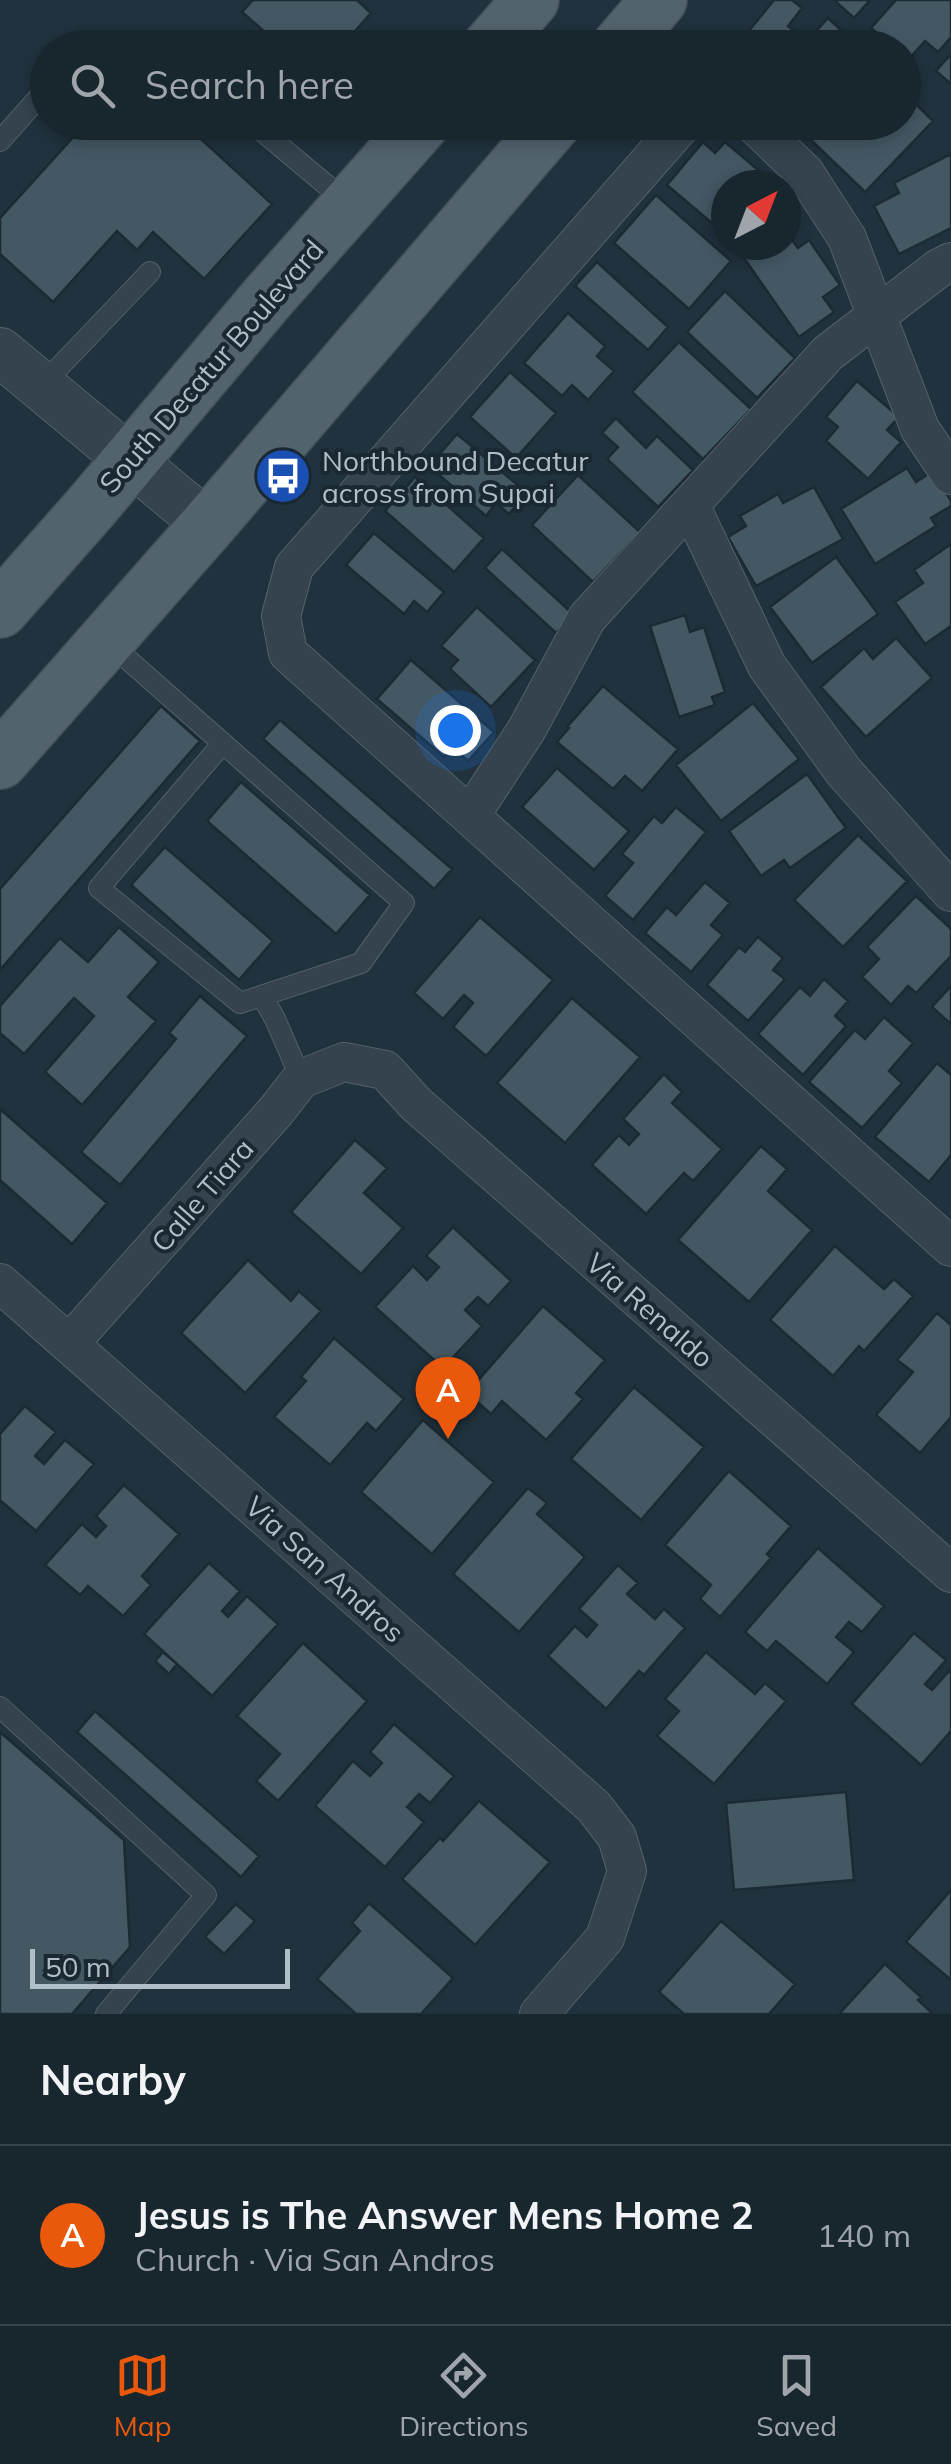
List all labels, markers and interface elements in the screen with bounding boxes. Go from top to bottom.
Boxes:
search box [30,30,921,140]
icon: search [65,58,120,113]
text: Search here [145,61,354,109]
north arrow [711,170,801,260]
street label: South Decatur Boulevard [91,232,331,500]
place label: Northbound Decatur across from Supai [322,443,589,510]
bus stop icon: Northbound Decatur across from Supai [253,446,313,506]
your location [430,705,481,756]
street label: Calle Tiara [143,1131,261,1259]
street label: Via Renaldo [579,1245,721,1375]
pin: A [416,1356,480,1439]
street label: Via San Andros [238,1488,412,1650]
scale bar [30,1944,290,1988]
text: 50 m [45,1949,111,1984]
text: Nearby [40,2053,186,2106]
text: Jesus is The Answer Mens Home 2 [135,2191,754,2239]
text: A [60,2215,85,2255]
text: 140 m [817,2215,911,2255]
text: Church · Via San Andros [135,2239,495,2279]
tab: Map [114,2348,171,2443]
tab: Directions [399,2348,529,2443]
tab: Saved [756,2348,837,2443]

